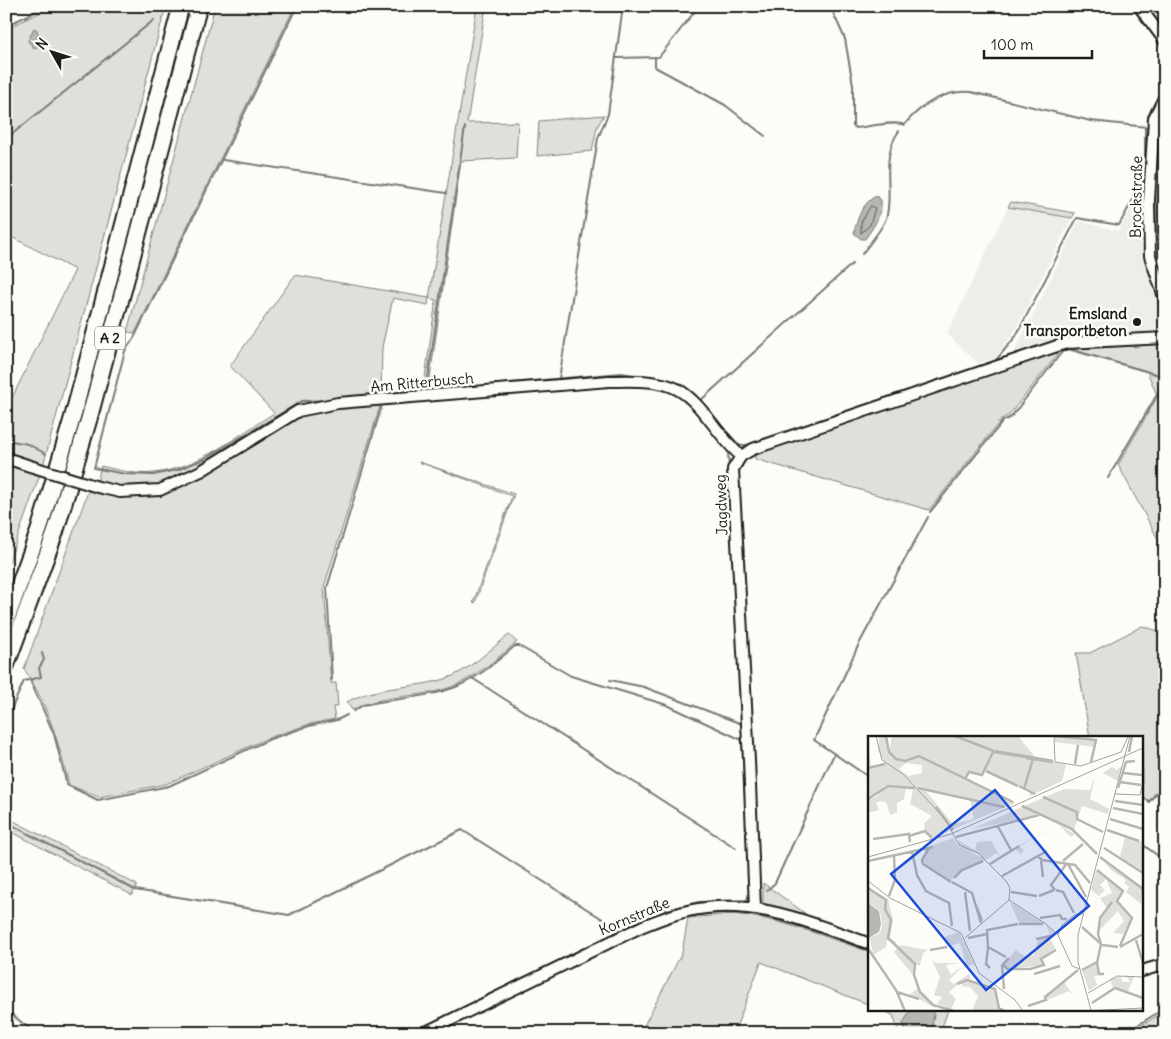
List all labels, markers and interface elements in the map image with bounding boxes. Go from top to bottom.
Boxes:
north arrow [28,28,78,78]
scale bar [984,28,1091,60]
text: N [32,34,52,53]
text: 100 m [991,35,1033,54]
street label: Brockstraße [1126,156,1146,238]
place label: Emsland Transportbeton [1023,304,1127,341]
marker: Emsland Transportbeton [1131,316,1143,328]
road number: A 2 [95,326,125,349]
street label: Am Ritterbusch [370,368,475,396]
street label: Jagdweg [710,474,732,536]
inset map [868,736,1144,1012]
street label: Kornstraße [596,893,672,939]

